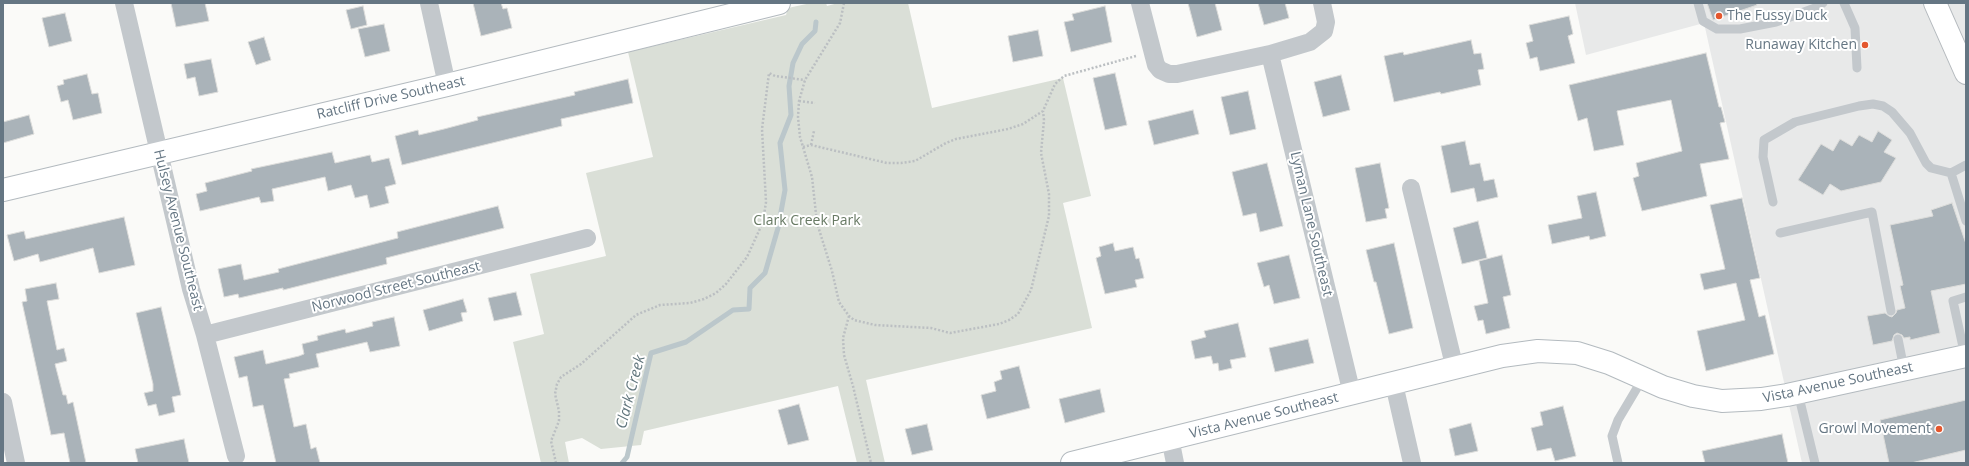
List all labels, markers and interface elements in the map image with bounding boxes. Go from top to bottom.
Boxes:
place label: The Fussy Duck [1727,8,1827,24]
marker: The Fussy Duck [1714,11,1724,21]
place label: Runaway Kitchen [1745,37,1857,53]
marker: Runaway Kitchen [1860,40,1870,50]
street label: Ratcliff Drive Southeast [315,73,467,123]
street label: Hulsey Avenue Southeast [150,148,206,312]
street label: Lyman Lane Southeast [1286,150,1336,298]
park label: Clark Creek Park [753,213,861,229]
street label: Norwood Street Southeast [310,258,482,316]
water label: Clark Creek [613,353,649,431]
street label: Vista Avenue Southeast [1761,359,1915,407]
street label: Vista Avenue Southeast [1188,389,1340,443]
place label: Growl Movement [1818,421,1931,437]
marker: Growl Movement [1934,424,1944,434]

